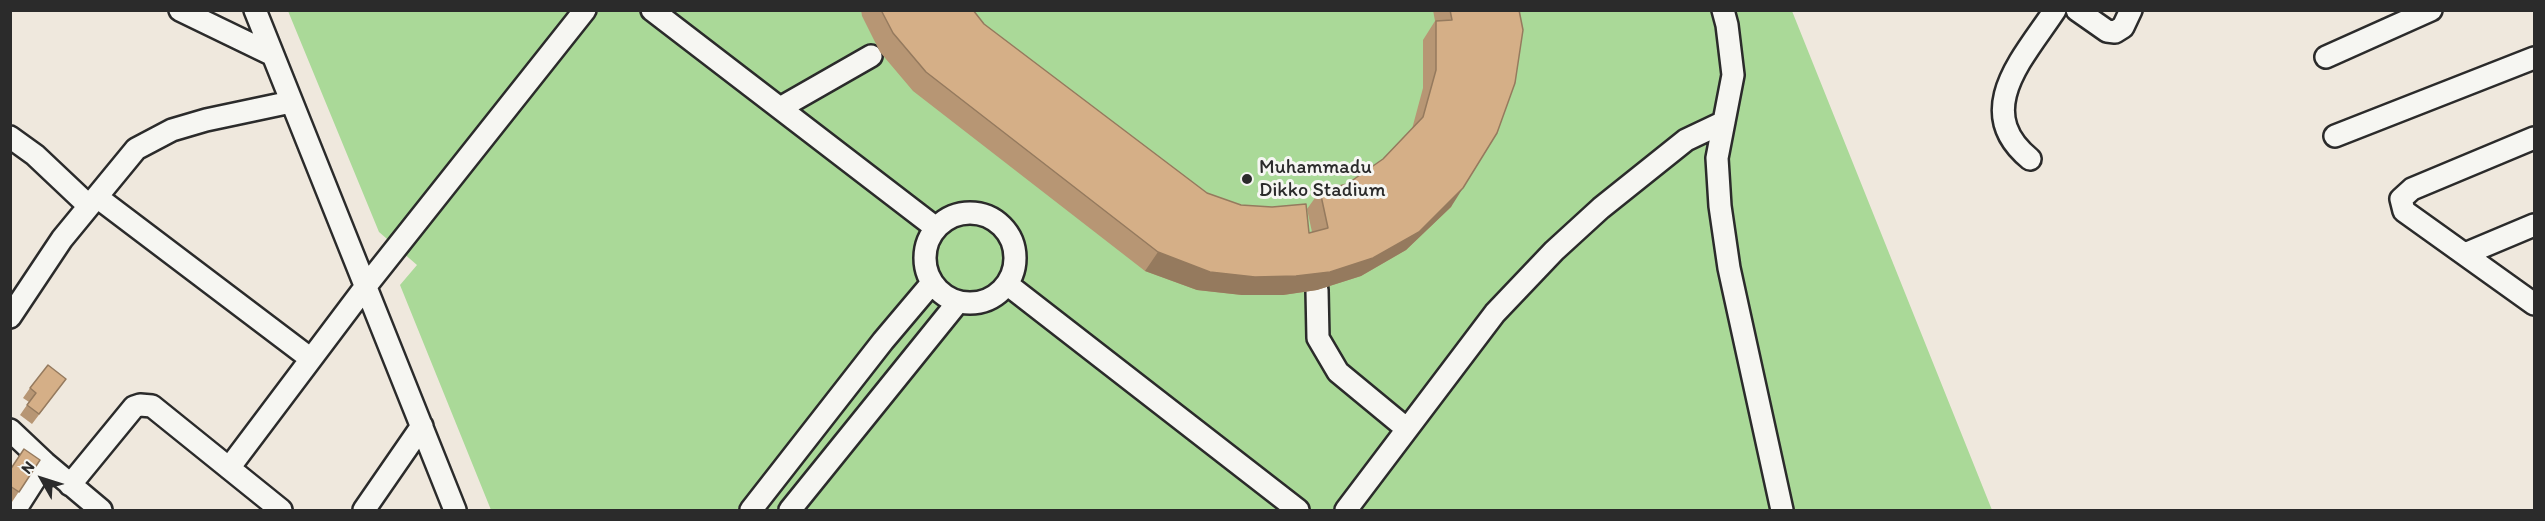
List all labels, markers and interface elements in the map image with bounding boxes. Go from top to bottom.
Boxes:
place label: Muhammadu Dikko Stadium [1259,156,1386,203]
marker: Muhammadu Dikko Stadium [1240,172,1254,186]
north arrow [12,449,72,509]
text: N [17,457,38,478]

